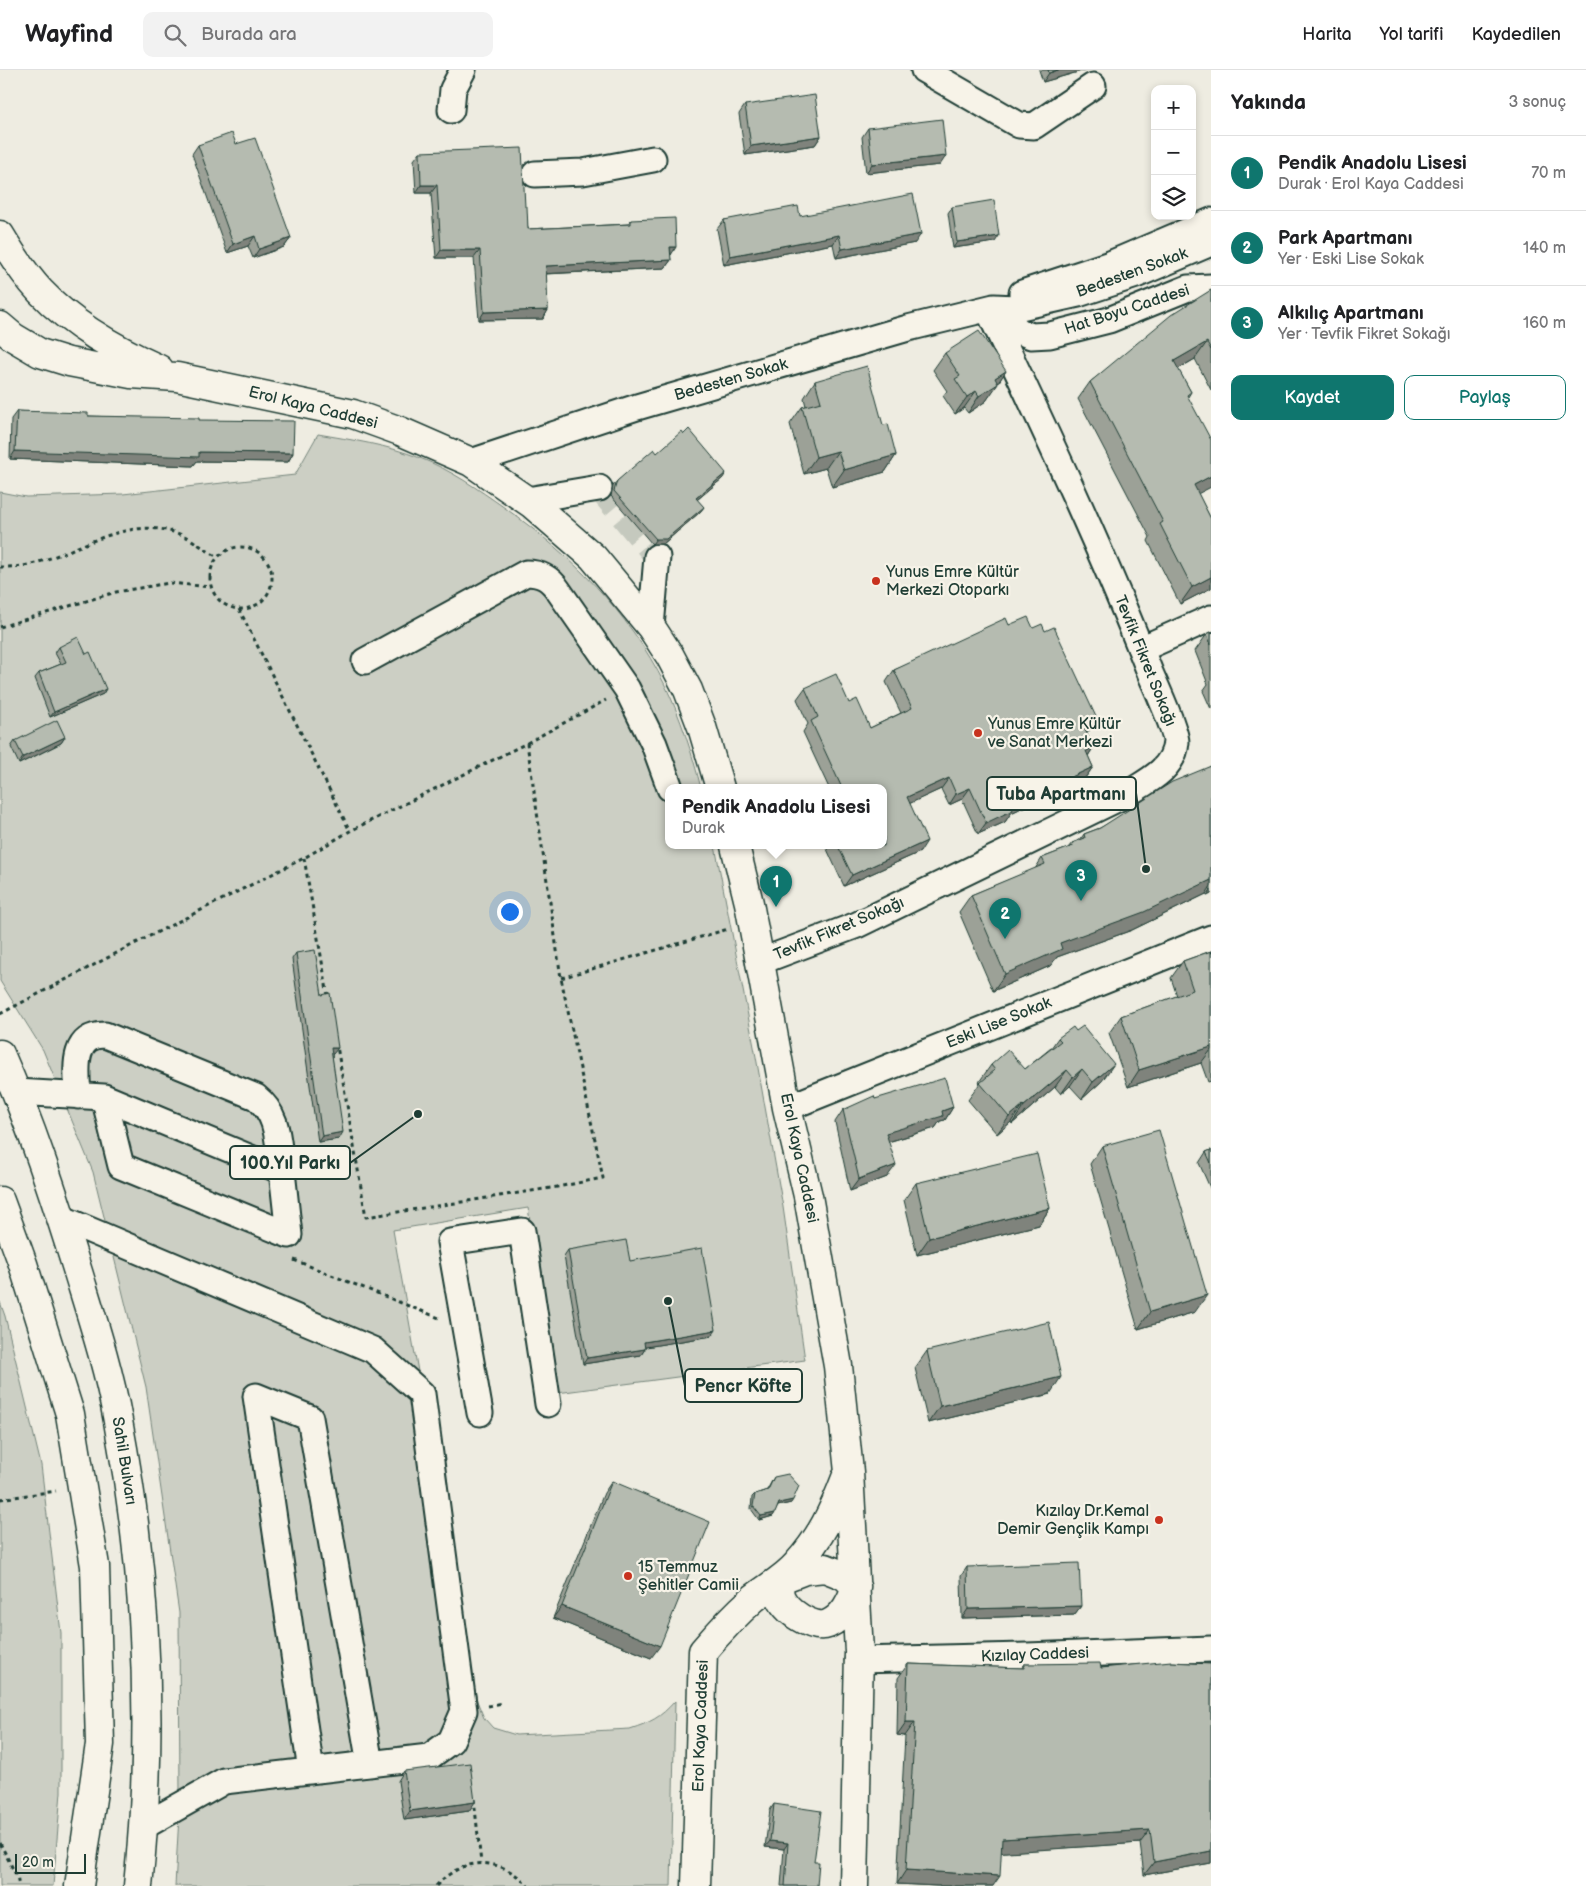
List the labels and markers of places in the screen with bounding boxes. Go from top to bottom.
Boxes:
place label: Yunus Emre Kültür Merkezi Otoparkı [885,563,1019,600]
marker: Yunus Emre Kültür Merkezi Otoparkı [870,575,882,587]
place label: Yunus Emre Kültür ve Sanat Merkezi [987,715,1121,752]
marker: Yunus Emre Kültür ve Sanat Merkezi [972,727,984,739]
callout: Tuba Apartmanı [987,777,1136,810]
pin: 3 [1065,860,1097,901]
pin: 1 [760,866,792,907]
pin: 2 [989,898,1021,939]
callout: 100.Yıl Parkı [230,1146,350,1179]
callout: Pencr Köfte [685,1369,802,1402]
place label: Kızılay Dr.Kemal Demir Gençlik Kampı [997,1502,1149,1539]
marker: Kızılay Dr.Kemal Demir Gençlik Kampı [1153,1514,1165,1526]
place label: 15 Temmuz Şehitler Camii [638,1558,739,1595]
marker: 15 Temmuz Şehitler Camii [622,1570,634,1582]

